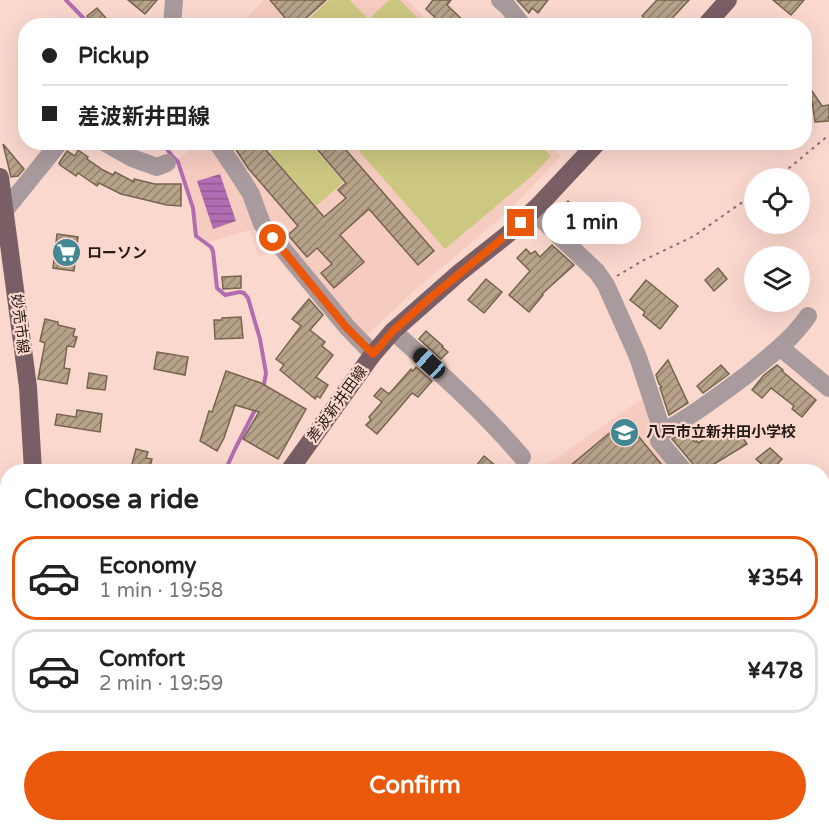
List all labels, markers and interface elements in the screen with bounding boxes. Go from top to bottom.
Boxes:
text: Pickup [78,43,149,69]
text: 差波新井田線 [78,104,210,130]
map controls [744,168,810,312]
button: locate [744,168,810,234]
callout: 1 min [542,202,641,244]
route end [507,209,534,236]
text: 1 min [565,211,618,235]
route start [259,224,286,251]
supermarket icon: ローソン [50,237,82,269]
place label: ローソン [87,244,147,262]
button: layers [744,246,810,312]
street label: 妙売市線 [7,293,33,355]
car [410,344,448,382]
street label: 差波新井田線 [303,362,371,446]
school or university icon: 八戸市立新井田小学校 [609,416,641,448]
place label: 八戸市立新井田小学校 [646,423,796,441]
text: Choose a ride [24,483,199,516]
icon: car [27,551,81,605]
text: Economy [99,553,196,579]
text: ¥354 [747,565,803,591]
text: 1 min · 19:58 [99,579,223,603]
icon: car [27,644,81,698]
text: Comfort [99,646,185,672]
text: ¥478 [747,658,803,684]
text: 2 min · 19:59 [99,672,223,696]
button: Confirm [24,751,806,820]

